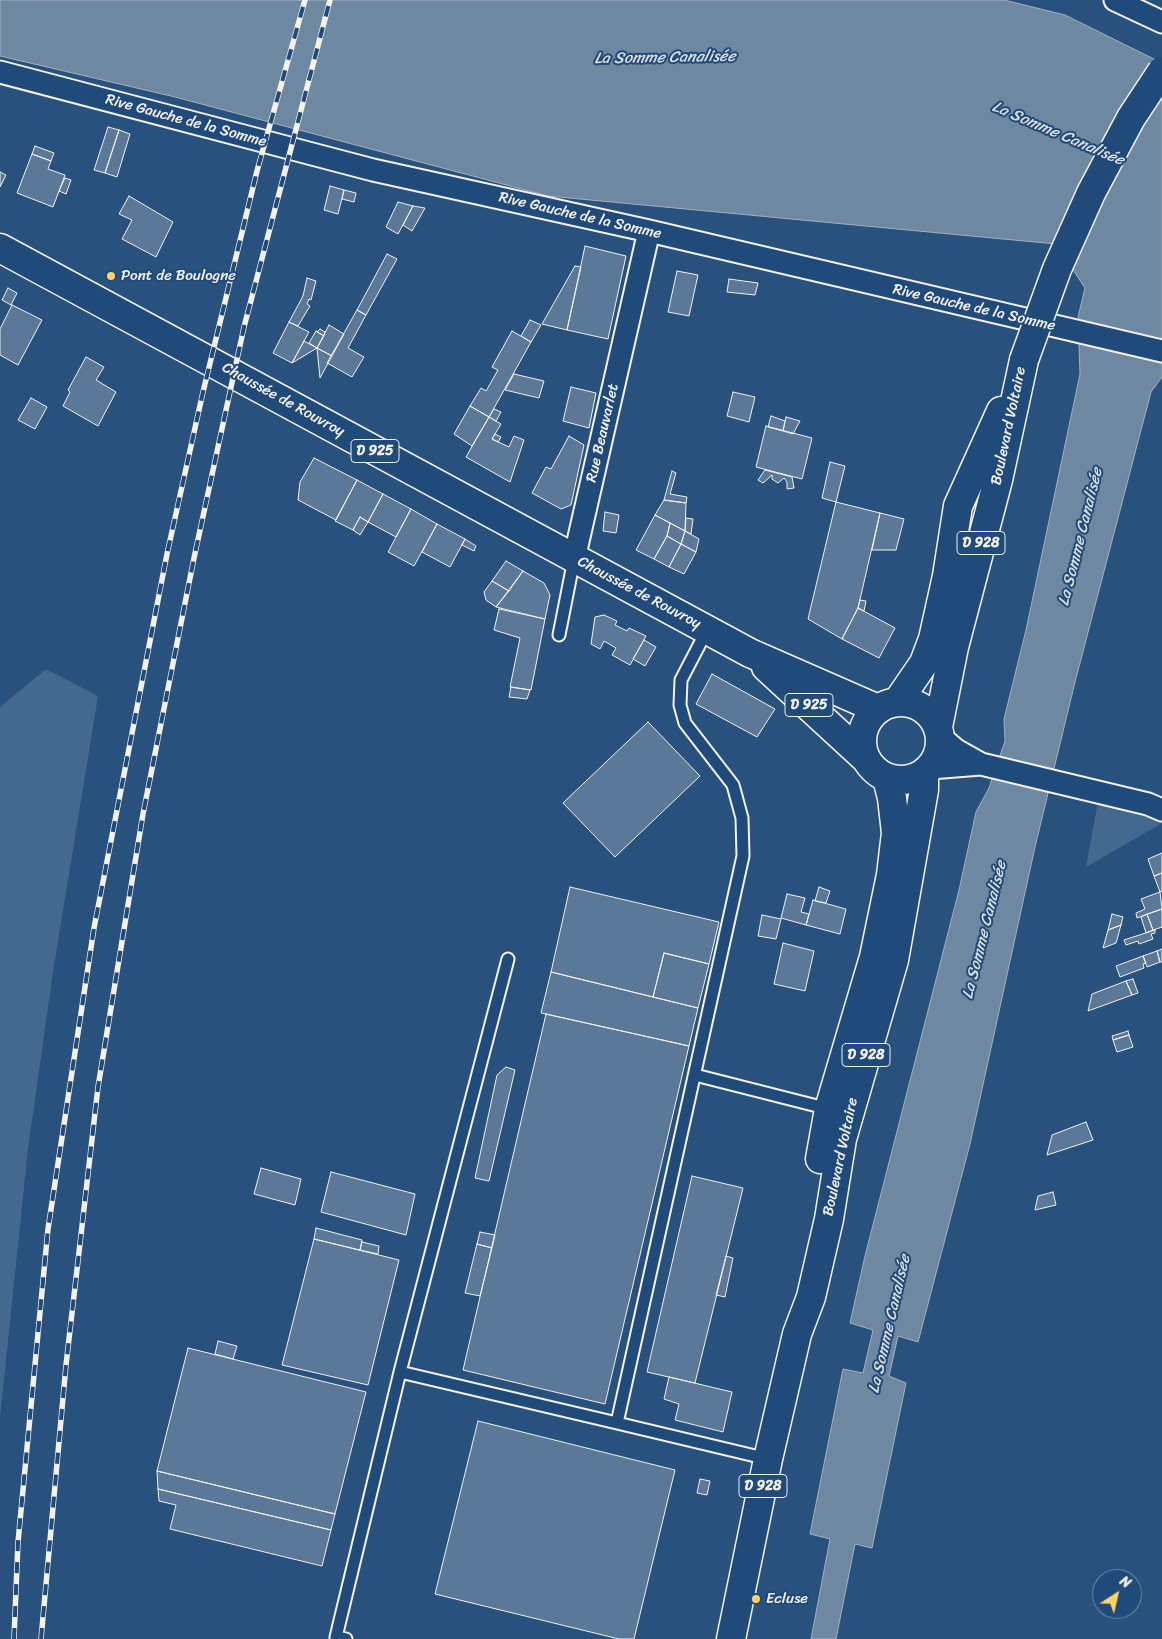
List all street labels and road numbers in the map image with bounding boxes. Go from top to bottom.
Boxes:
street label: Rive Gauche de la Somme [103,91,269,151]
street label: Rive Gauche de la Somme [497,189,663,243]
street label: Rive Gauche de la Somme [891,281,1057,335]
street label: Chaussée de Rouvroy [219,359,347,441]
street label: Boulevard Voltaire [988,365,1030,487]
street label: Rue Beauvarlet [583,382,623,484]
road number: D 925 [351,440,399,462]
road number: D 928 [957,532,1005,554]
street label: Chaussée de Rouvroy [574,553,704,633]
road number: D 925 [785,694,833,716]
road number: D 928 [842,1044,890,1066]
street label: Boulevard Voltaire [820,1096,862,1218]
road number: D 928 [739,1474,787,1498]

